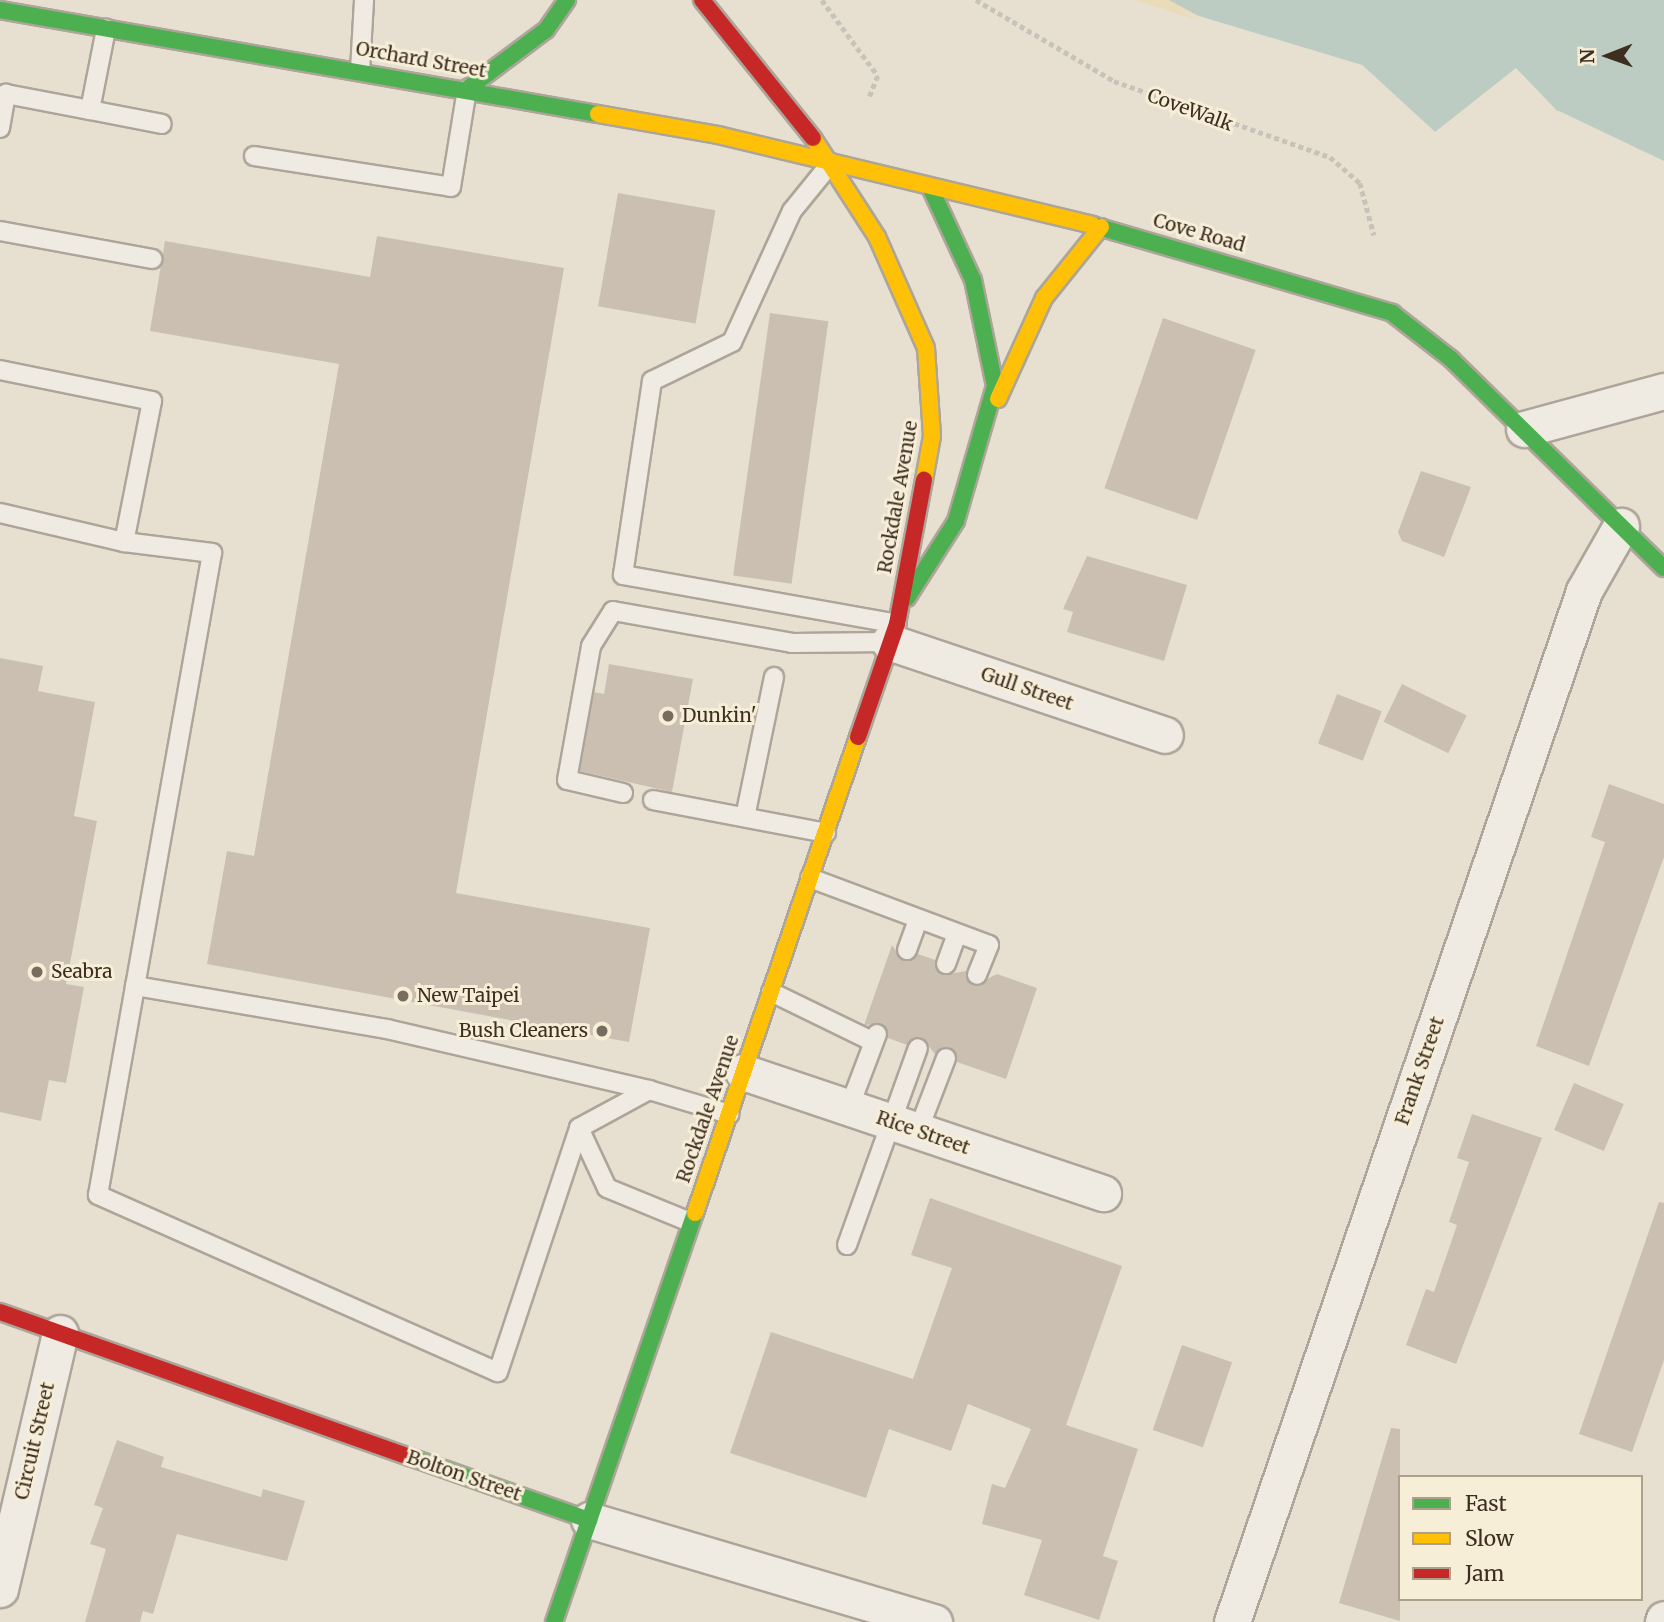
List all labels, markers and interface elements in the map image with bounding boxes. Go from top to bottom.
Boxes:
north arrow [1573,21,1643,91]
street label: Orchard Street [354,37,488,83]
text: N [1575,49,1599,64]
street label: CoveWalk [1144,84,1236,136]
street label: Cove Road [1150,209,1248,257]
street label: Rockdale Avenue [873,419,923,575]
street label: Gull Street [978,663,1076,715]
place label: Dunkin' [682,705,757,727]
marker: Dunkin' [660,708,676,724]
place label: Seabra [51,961,112,983]
marker: Seabra [29,964,45,980]
place label: New Taipei [417,985,519,1007]
marker: New Taipei [395,988,411,1004]
street label: Frank Street [1391,1014,1449,1128]
place label: Bush Cleaners [459,1020,588,1042]
marker: Bush Cleaners [594,1023,610,1039]
street label: Rockdale Avenue [672,1032,744,1186]
street label: Rice Street [873,1106,973,1160]
street label: Circuit Street [10,1380,60,1502]
street label: Bolton Street [404,1446,524,1506]
legend [1398,1475,1643,1601]
text: Fast [1465,1490,1507,1517]
text: Slow [1465,1525,1514,1552]
text: Jam [1465,1560,1504,1587]

